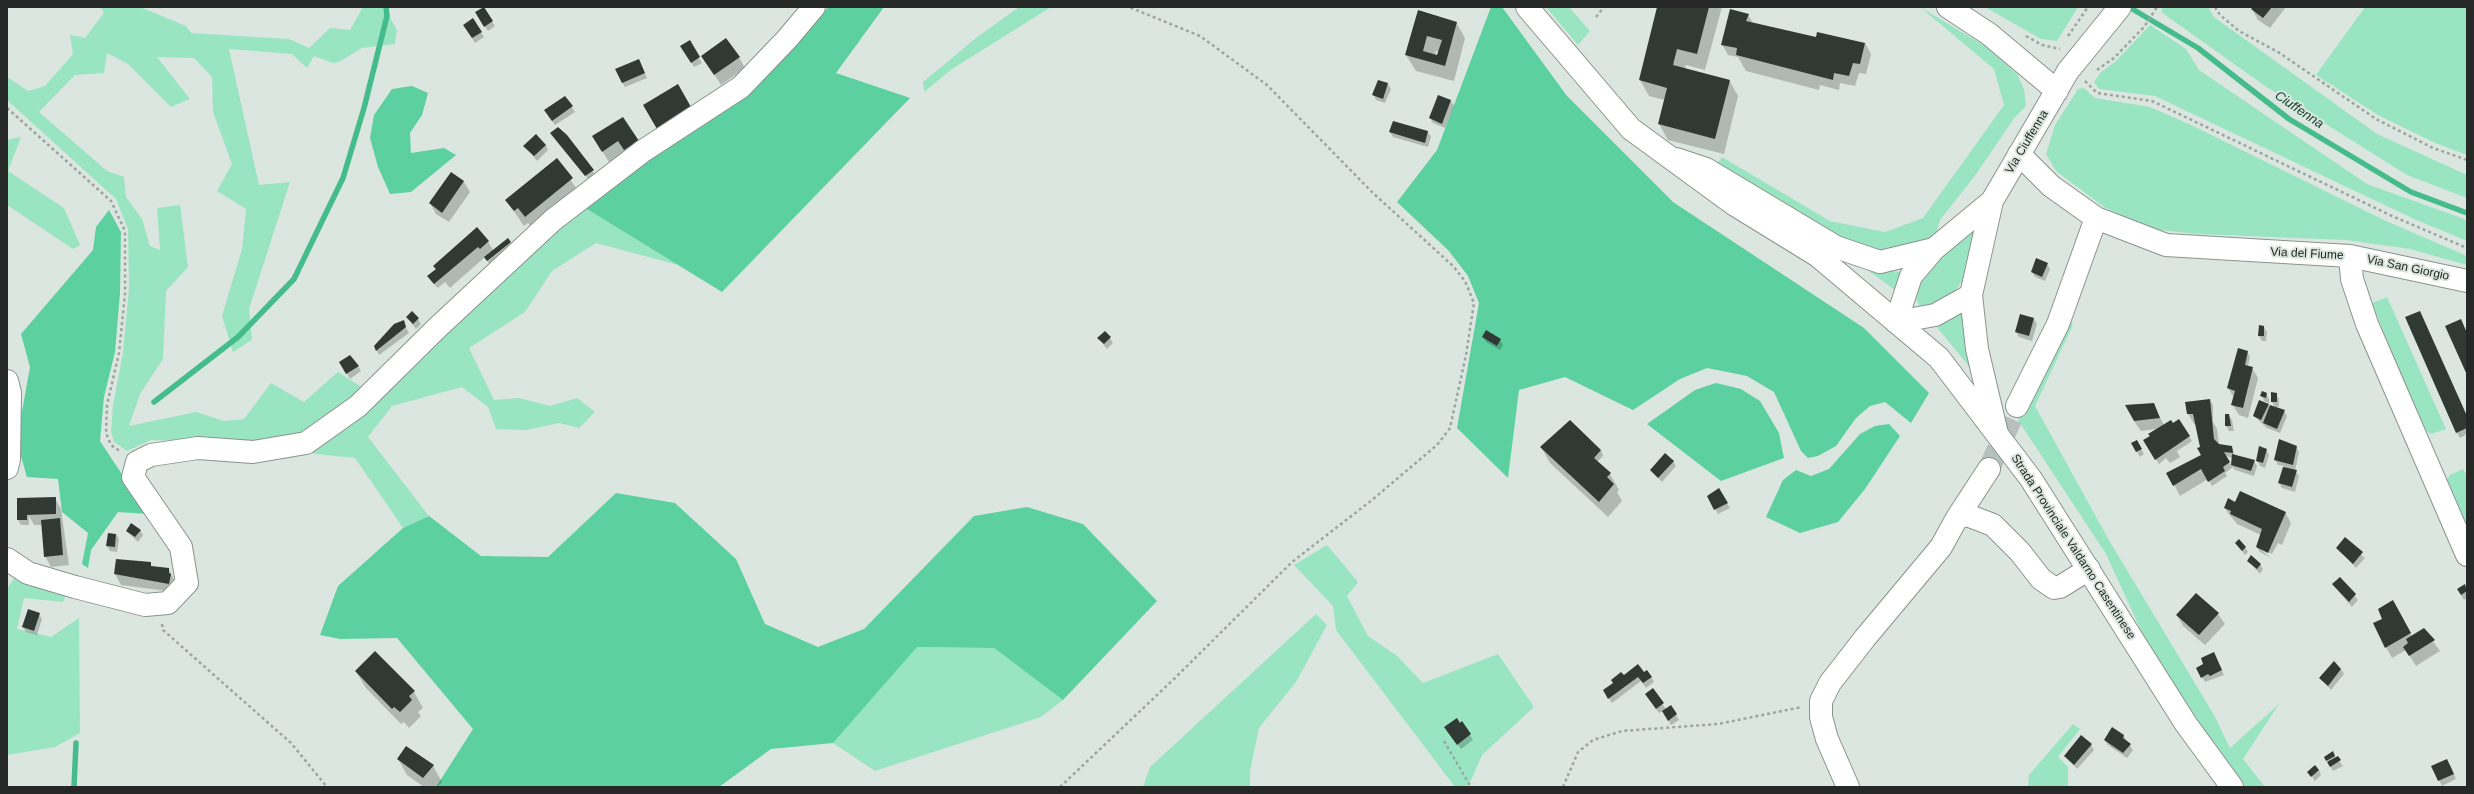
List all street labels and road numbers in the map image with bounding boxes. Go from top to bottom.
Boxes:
street label: Via Ciuffenna [2002,108,2052,176]
street label: Via del Fiume [2270,245,2344,263]
street label: Via San Giorgio [2366,252,2450,284]
street label: Strada Provinciale Valdarno Casentinese [2008,452,2138,642]

